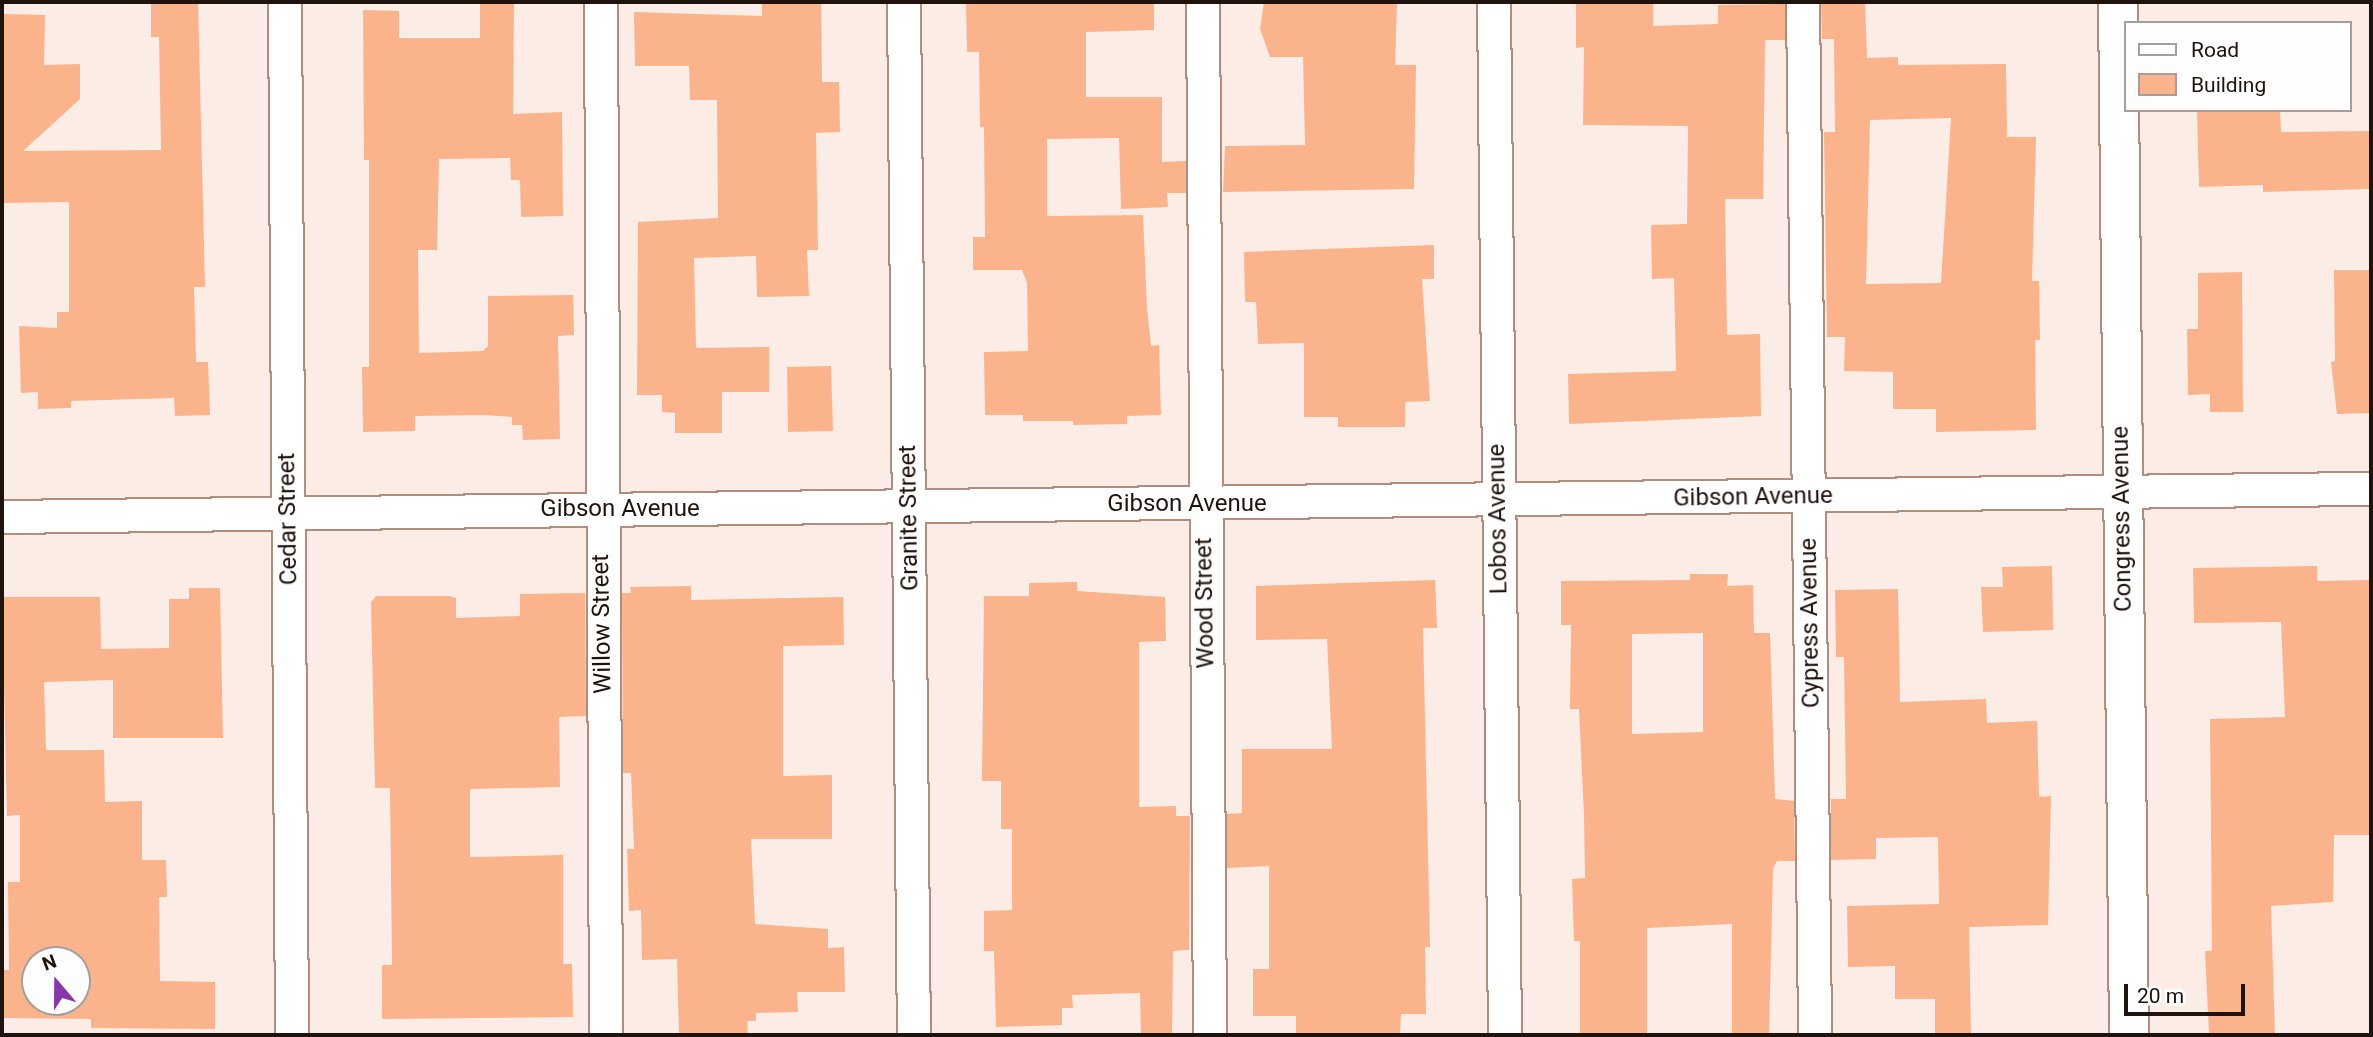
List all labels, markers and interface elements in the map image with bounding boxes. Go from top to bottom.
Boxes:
legend [2124,21,2352,112]
text: Road [2191,38,2239,62]
text: Building [2191,73,2266,97]
street label: Congress Avenue [2106,426,2138,612]
street label: Lobos Avenue [1482,443,1514,595]
street label: Granite Street [893,445,925,591]
street label: Cedar Street [272,453,304,585]
street label: Gibson Avenue [1673,481,1833,513]
street label: Gibson Avenue [1107,490,1267,518]
street label: Gibson Avenue [540,495,700,523]
street label: Wood Street [1189,537,1221,669]
street label: Cypress Avenue [1794,538,1826,708]
street label: Willow Street [586,554,618,694]
north arrow [21,946,91,1016]
text: N [39,950,60,976]
scale bar [2128,970,2249,1014]
text: 20 m [2137,984,2184,1008]

